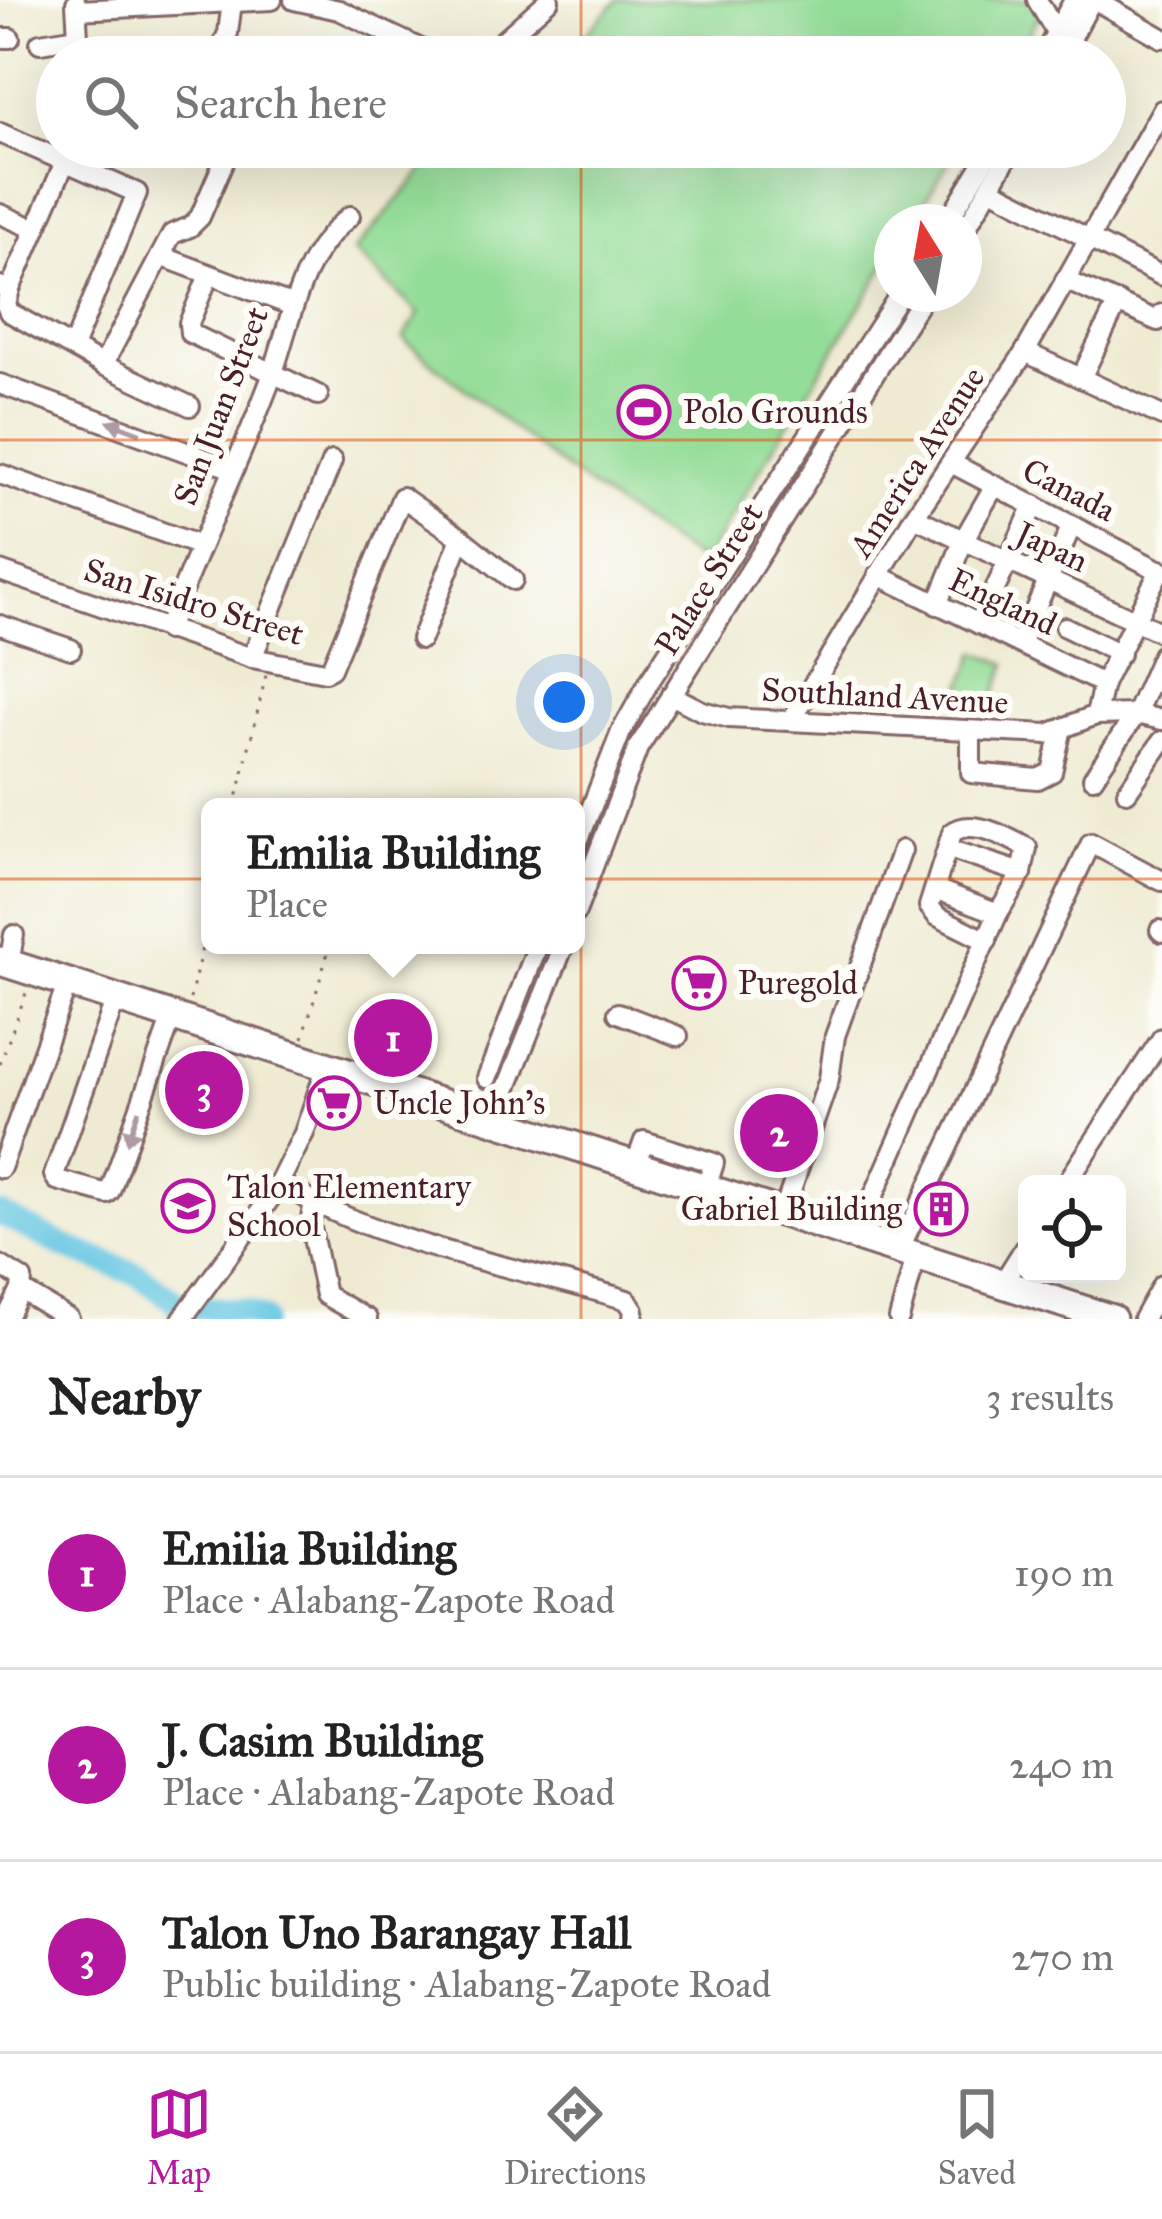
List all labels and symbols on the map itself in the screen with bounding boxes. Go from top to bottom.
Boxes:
north arrow [874,204,982,312]
street label: San Juan Street [165,301,278,511]
street label: America Avenue [840,359,993,566]
sports icon: Polo Grounds [616,384,672,440]
place label: Polo Grounds [683,392,868,432]
one-way arrow [105,416,141,435]
street label: Canada [1016,450,1122,530]
street label: Palace Street [647,495,772,662]
street label: Japan [1007,512,1094,582]
street label: San Isidro Street [79,550,309,654]
street label: England [943,560,1064,644]
street label: Southland Avenue [761,670,1009,722]
your location [534,672,594,732]
supermarket icon: Puregold [671,955,727,1011]
place label: Puregold [738,963,858,1003]
pin: 1 [354,993,432,1083]
pin: 3 [165,1045,243,1135]
supermarket icon: Uncle John's [306,1075,362,1131]
place label: Uncle John's [373,1083,545,1124]
pin: 2 [740,1088,818,1178]
one-way arrow [123,1109,141,1145]
place label: Talon Elementary School [227,1167,471,1245]
school or university icon: Talon Elementary School [160,1178,216,1234]
building icon: Gabriel Building [913,1181,969,1237]
place label: Gabriel Building [681,1189,903,1229]

